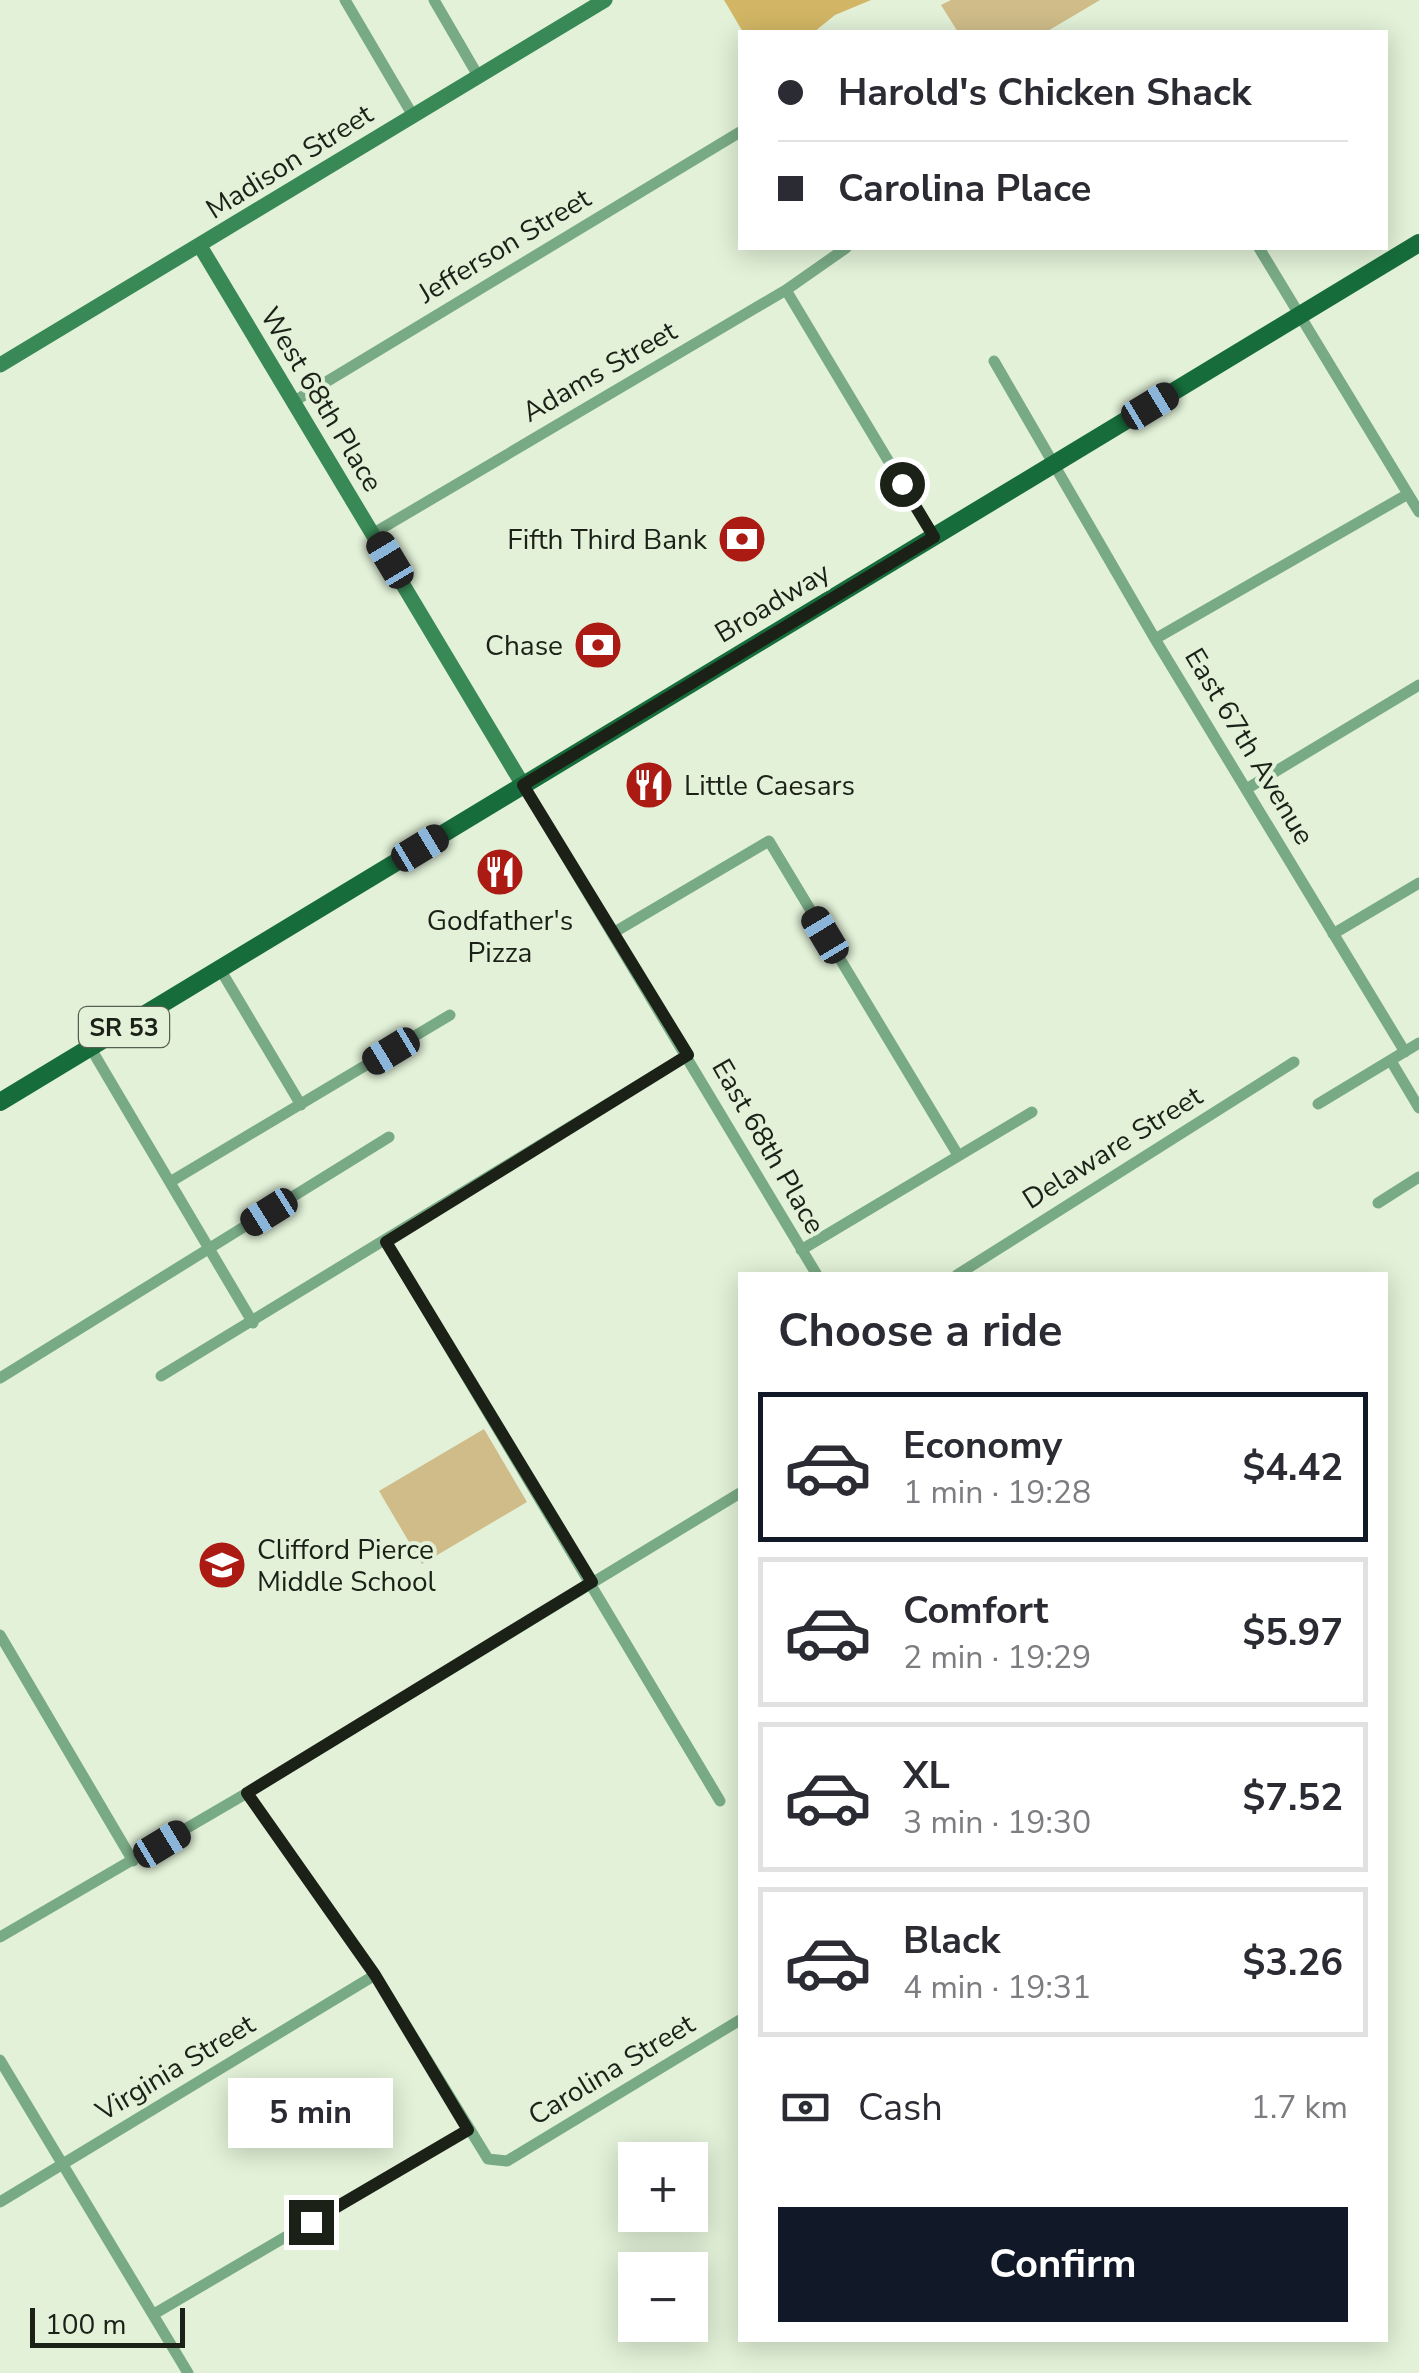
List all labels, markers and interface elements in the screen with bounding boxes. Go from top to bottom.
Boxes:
text: Harold's Chicken Shack [838,67,1251,118]
street label: Madison Street [199,95,380,228]
text: Carolina Place [838,163,1091,214]
street label: Jefferson Street [410,179,598,313]
street label: West 68th Place [251,300,391,499]
street label: Adams Street [515,312,684,431]
car [1117,378,1183,434]
route start [880,462,925,507]
bank icon: Fifth Third Bank [716,513,768,565]
place label: Fifth Third Bank [507,521,708,559]
car [362,527,418,593]
street label: Broadway [708,553,838,652]
bank icon: Chase [572,619,624,671]
place label: Chase [485,627,563,665]
street label: East 67th Avenue [1175,641,1323,852]
restaurant icon: Little Caesars [623,759,675,811]
place label: Little Caesars [684,767,855,805]
car [387,820,453,876]
restaurant icon: Godfather's Pizza [474,846,526,898]
place label: Godfather's Pizza [427,902,573,972]
car [797,902,853,968]
road number: SR 53 [79,1007,169,1047]
car [358,1023,424,1079]
street label: East 68th Place [703,1052,834,1241]
street label: Delaware Street [1015,1077,1210,1218]
car [236,1183,302,1241]
text: Choose a ride [778,1301,1063,1362]
text: Economy [903,1420,1062,1471]
icon: car [783,1422,873,1512]
text: $4.42 [1242,1442,1343,1493]
text: 1 min · 19:28 [903,1471,1091,1514]
place label: Clifford Pierce Middle School [257,1531,437,1601]
school or university icon: Clifford Pierce Middle School [196,1539,248,1591]
text: Comfort [903,1585,1048,1636]
icon: car [783,1587,873,1677]
text: $5.97 [1242,1607,1343,1658]
text: 2 min · 19:29 [903,1636,1091,1679]
text: XL [903,1750,950,1801]
icon: car [783,1752,873,1842]
text: $7.52 [1242,1772,1343,1823]
text: 3 min · 19:30 [903,1801,1091,1844]
car [129,1816,195,1872]
text: Black [903,1915,1000,1966]
icon: car [783,1917,873,2007]
text: $3.26 [1242,1937,1343,1988]
text: 4 min · 19:31 [903,1966,1091,2009]
street label: Virginia Street [88,2005,262,2131]
street label: Carolina Street [521,2005,702,2134]
callout: 5 min [228,2077,394,2147]
icon: cash [778,2080,833,2135]
text: Cash [858,2082,943,2133]
text: 1.7 km [1251,2086,1348,2129]
text: 5 min [269,2091,352,2134]
map controls [618,2142,708,2342]
button: + [618,2142,708,2232]
route end [289,2200,334,2245]
button: Confirm [778,2207,1348,2322]
button: − [618,2252,708,2342]
scale bar [30,2303,185,2348]
text: 100 m [45,2306,127,2344]

